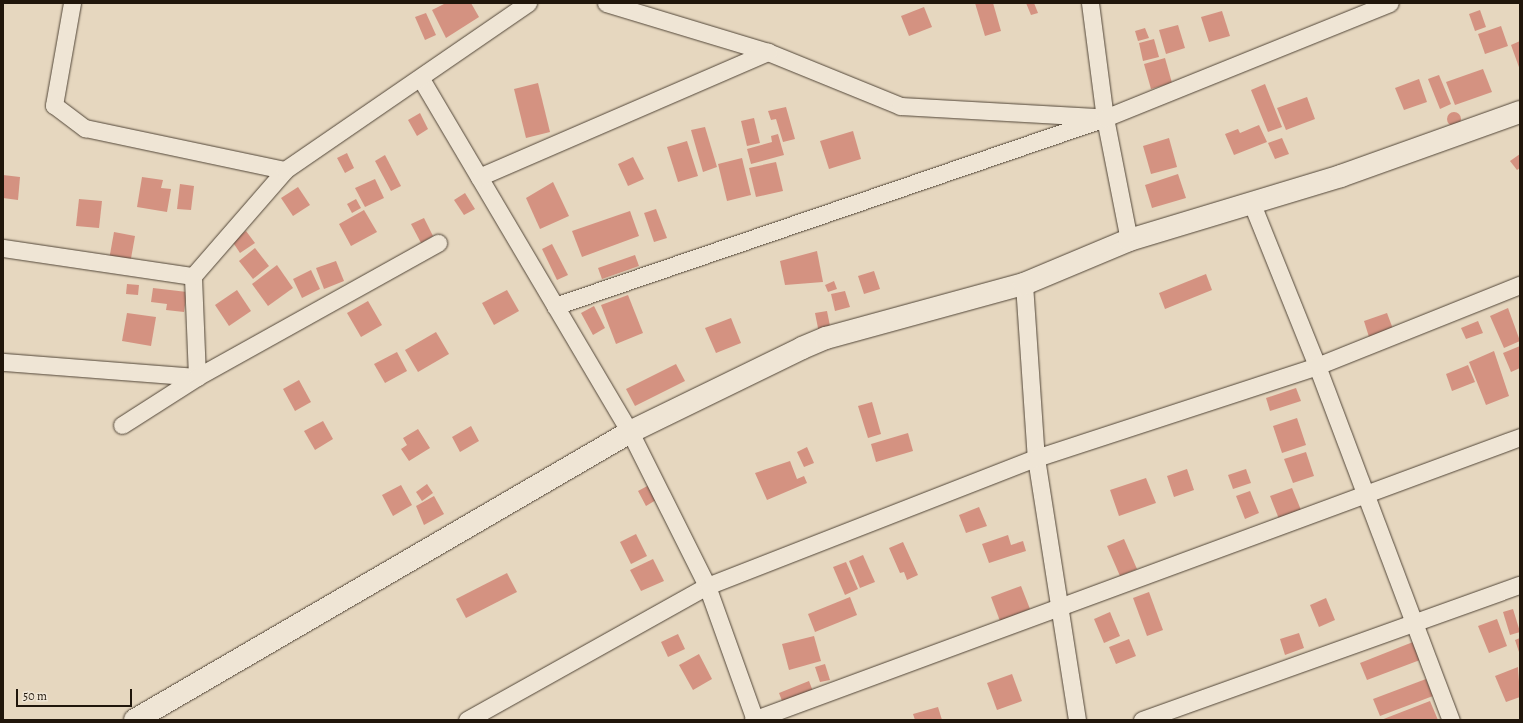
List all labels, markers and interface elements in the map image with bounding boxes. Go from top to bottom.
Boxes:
scale bar [18,681,134,707]
text: 50 m [23,688,47,704]

